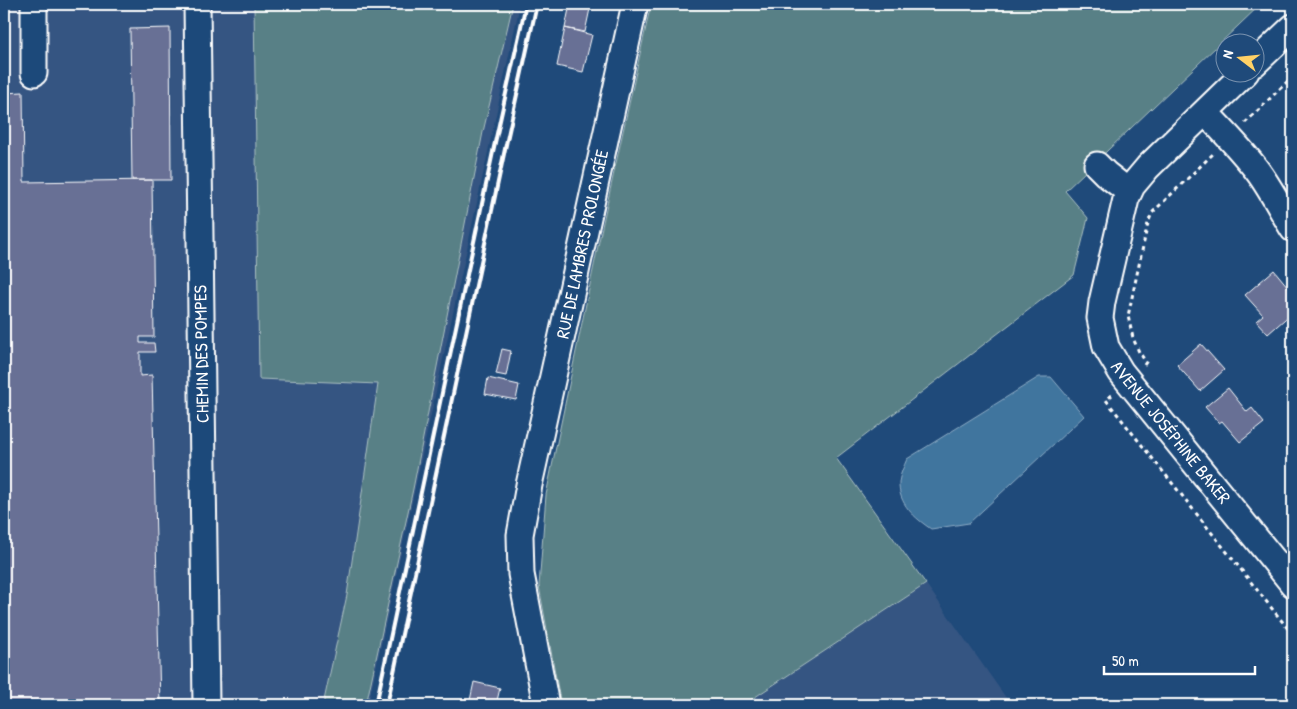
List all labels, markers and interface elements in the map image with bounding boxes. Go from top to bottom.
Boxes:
north arrow [1214,32,1264,82]
text: N [1217,48,1237,60]
street label: RUE DE LAMBRES PROLONGÉE [550,147,614,341]
street label: CHEMIN DES POMPES [187,285,215,423]
street label: AVENUE JOSÉPHINE BAKER [1105,355,1237,509]
scale bar [1104,644,1256,676]
text: 50 m [1112,650,1139,671]

